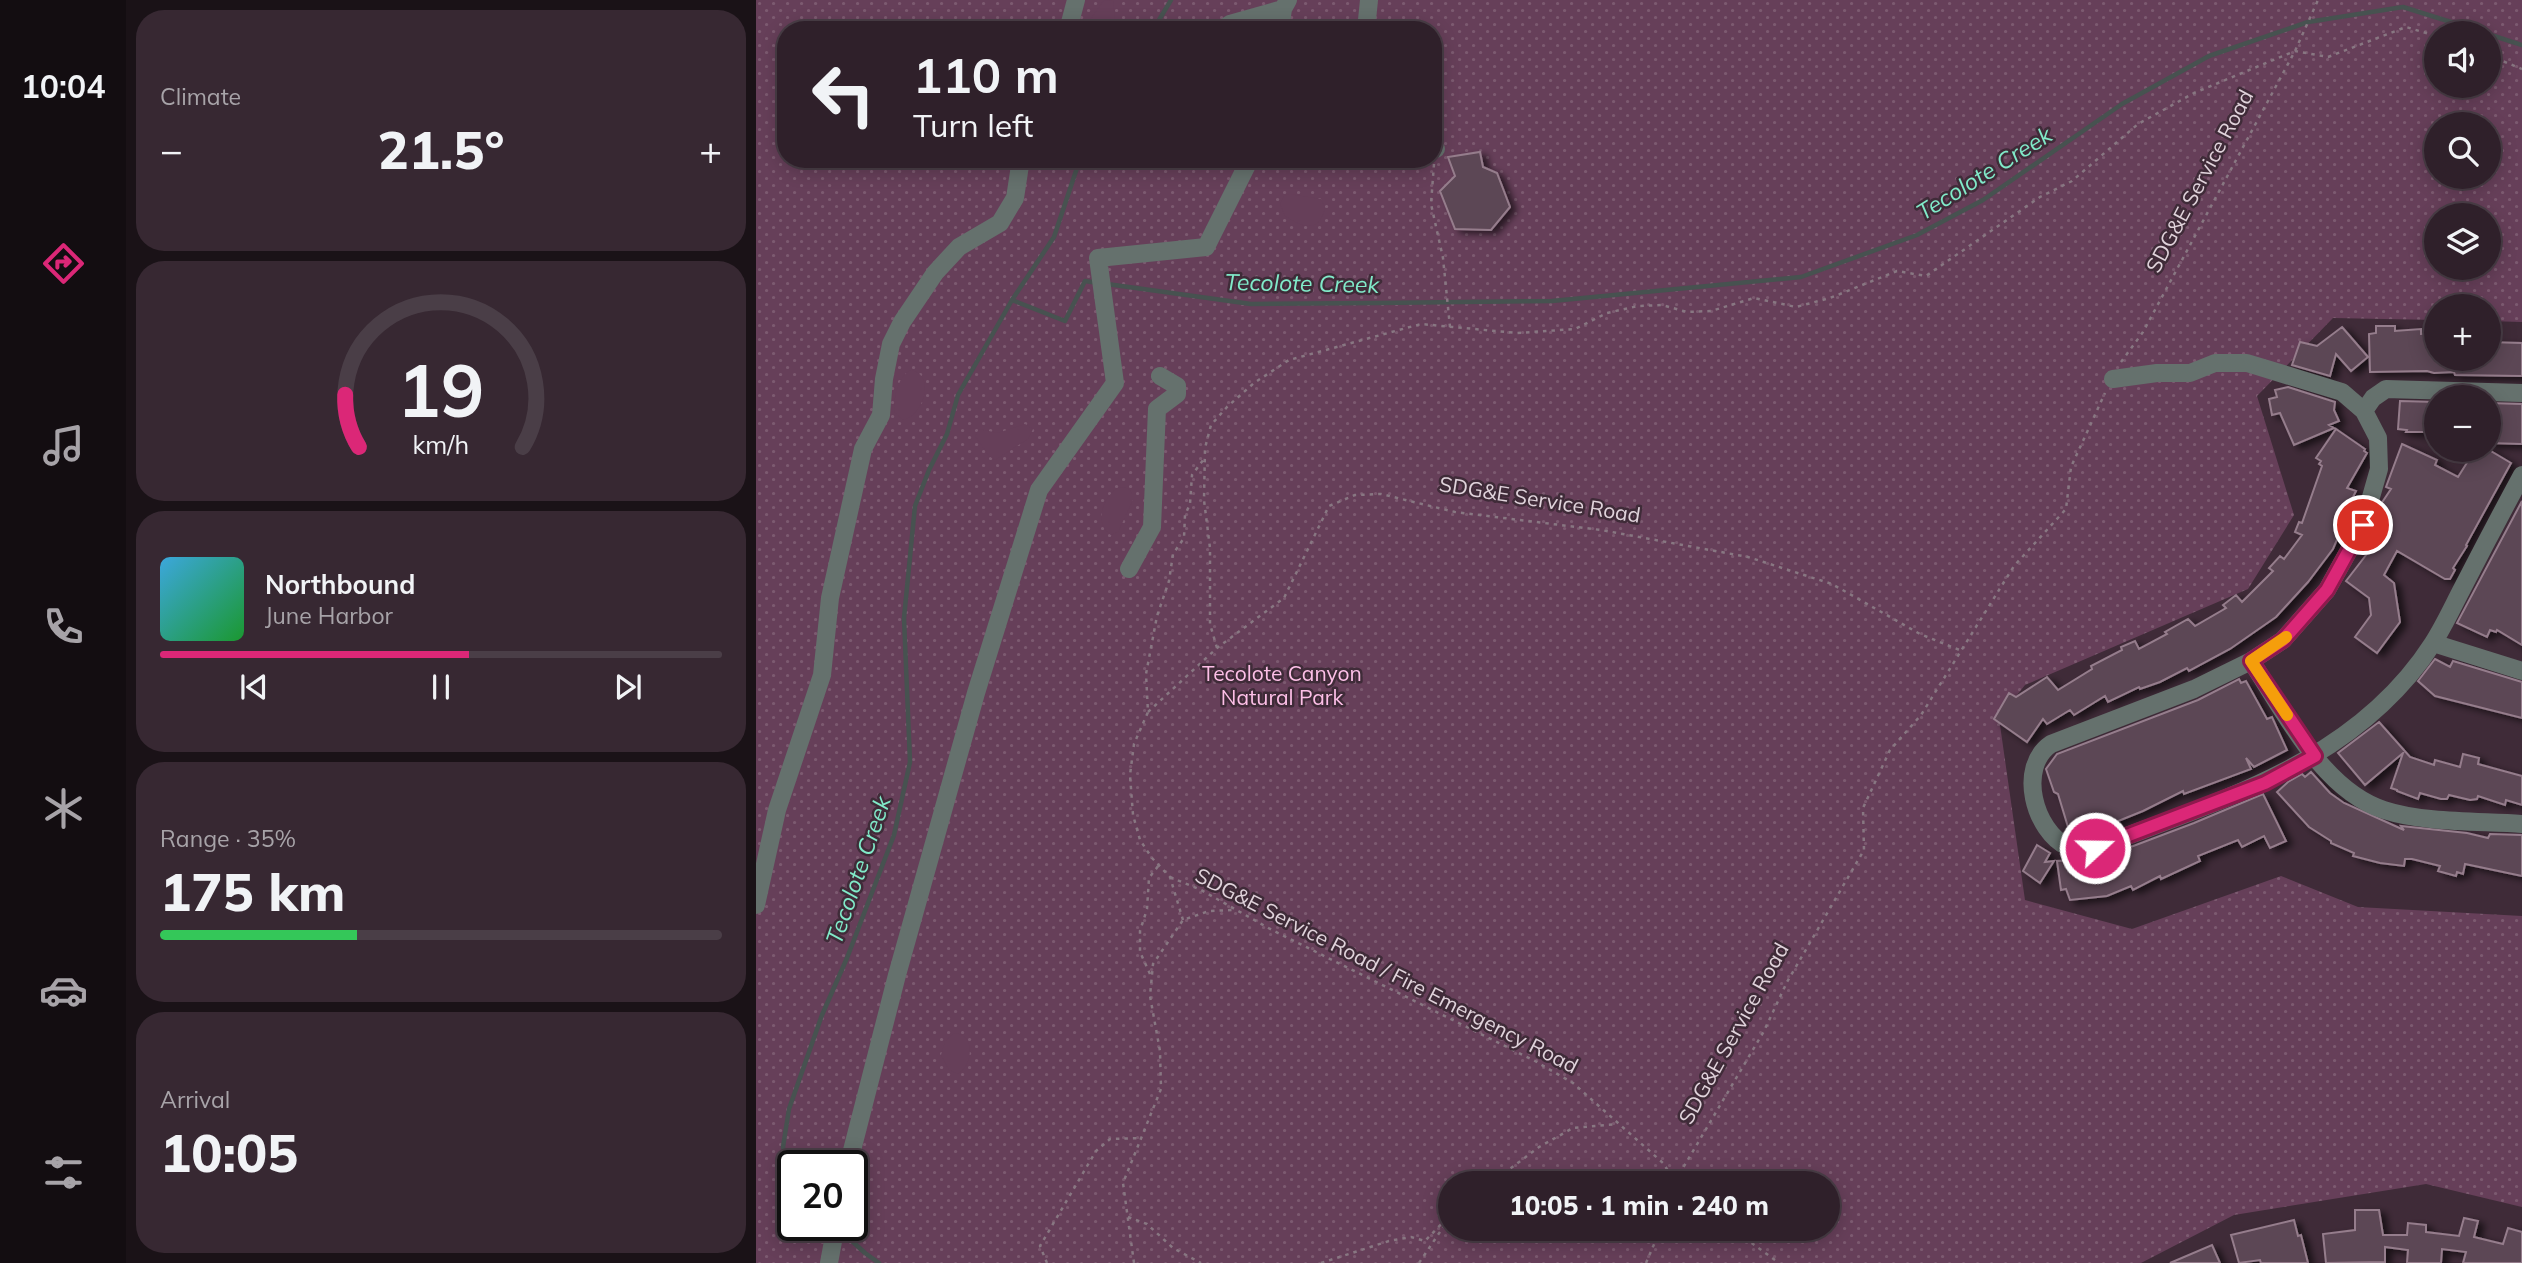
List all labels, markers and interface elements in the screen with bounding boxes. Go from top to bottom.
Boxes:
map controls [2424,21,2501,462]
button: sound [2424,21,2501,98]
text: 110 m [913,44,1059,105]
icon: left [798,49,889,140]
text: 10:04 [21,66,105,106]
text: Climate [160,82,241,111]
street label: SDG&E Service Road [2140,85,2258,277]
text: Turn left [913,105,1033,145]
button: search [2424,112,2501,189]
text: 21.5° [377,117,505,182]
water label: Tecolote Creek [1911,119,2058,226]
text: − [160,126,183,174]
text: + [699,126,722,174]
button: layers [2424,203,2501,280]
icon: directions [39,239,88,288]
water label: Tecolote Creek [1224,267,1381,299]
button: + [2424,294,2501,371]
text: 19 [397,344,485,435]
button: − [2424,385,2501,462]
icon: music [39,421,88,470]
text: km/h [413,429,469,460]
street label: SDG&E Service Road [1437,470,1643,528]
pin [2333,495,2393,555]
icon: arrive [2344,506,2382,544]
text: Northbound [265,568,415,601]
text: June Harbor [265,601,393,630]
icon: phone [39,602,88,651]
park label: Tecolote Canyon Natural Park [1202,660,1362,710]
icon: previous [235,668,273,706]
icon: pause [422,668,460,706]
icon: next [609,668,647,706]
icon: climate [39,784,88,833]
water label: Tecolote Creek [819,791,897,948]
position arrow [2058,811,2132,885]
text: Range · 35% [160,824,296,853]
text: 175 km [160,859,345,924]
street label: SDG&E Service Road / Fire Emergency Road [1191,862,1583,1078]
street label: SDG&E Service Road [1672,938,1794,1128]
icon: car [39,966,88,1015]
text: Arrival [160,1085,230,1114]
text: 10:05 [160,1120,298,1185]
icon: filters [39,1148,88,1197]
speed limit sign: 20 [777,1150,868,1241]
text: 10:05 · 1 min · 240 m [1509,1189,1769,1222]

